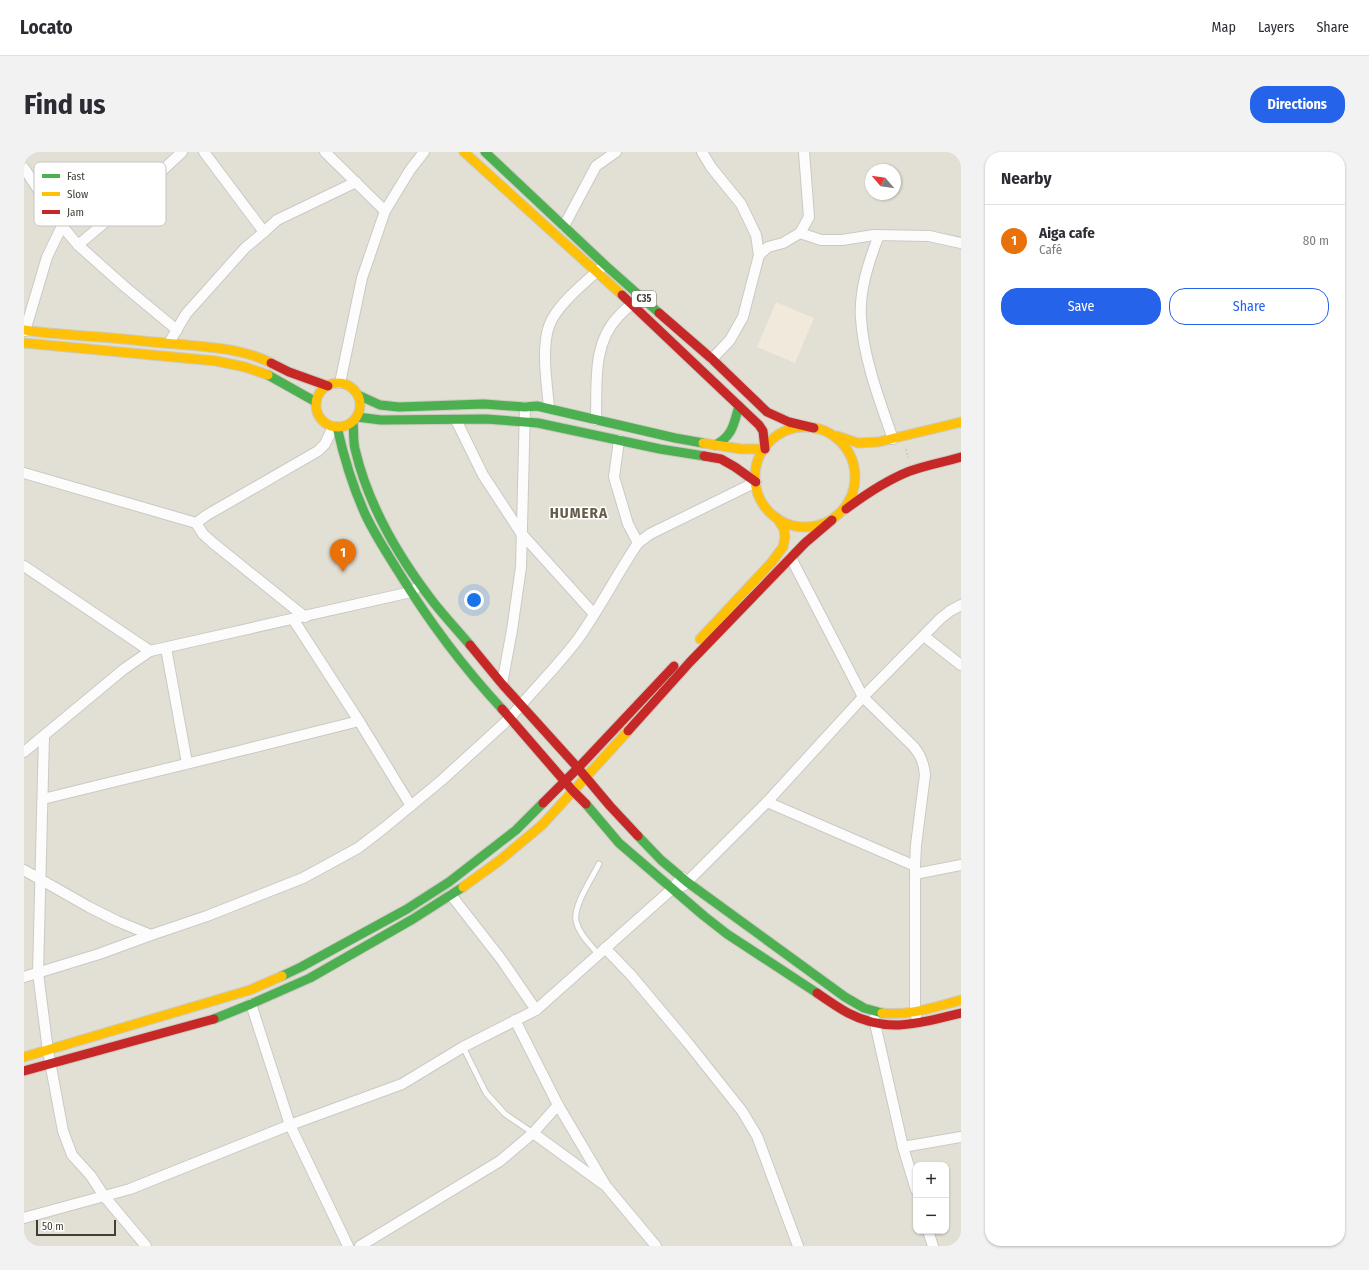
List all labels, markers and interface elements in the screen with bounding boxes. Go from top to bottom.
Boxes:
text: Locato [20,16,73,39]
text: Map [1212,19,1236,36]
text: Layers [1258,19,1294,36]
text: Share [1316,19,1349,36]
button: Directions [1250,86,1345,123]
text: Find us [24,88,106,121]
legend [34,162,166,226]
north arrow [865,164,901,200]
text: Nearby [1001,168,1052,189]
text: Fast [67,170,85,183]
text: Slow [67,188,88,201]
text: Jam [67,206,84,219]
text: Aiga cafe [1039,224,1095,242]
text: 1 [1011,233,1017,248]
text: 80 m [1303,233,1329,248]
text: Café [1039,242,1062,257]
button: Save [1001,288,1161,325]
button: Share [1169,288,1329,325]
road number: C35 [632,291,656,307]
district label: HUMERA [550,504,608,522]
pin: 1 [330,539,356,572]
your location [464,590,484,610]
map controls [913,1162,949,1234]
button: + [913,1162,949,1198]
button: − [913,1198,949,1234]
scale bar [36,1218,116,1237]
text: 50 m [42,1220,64,1233]

